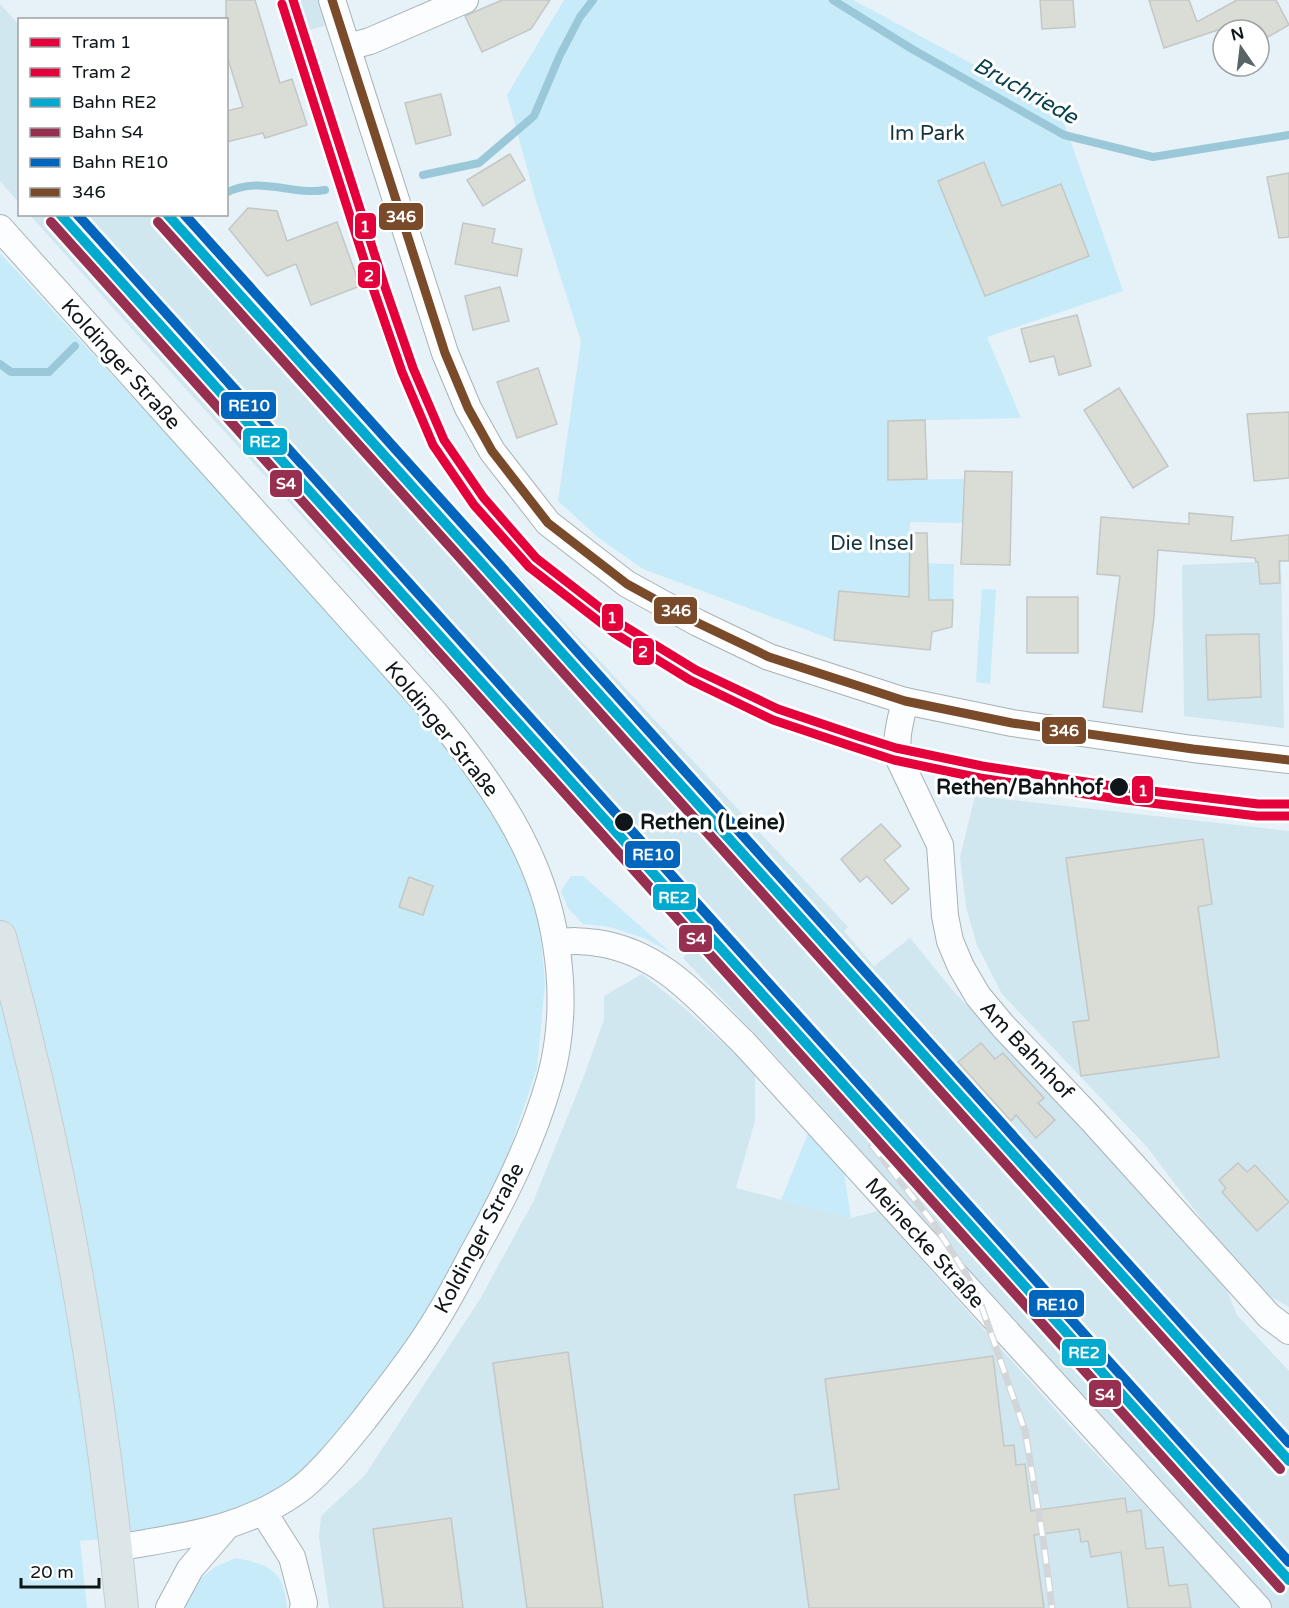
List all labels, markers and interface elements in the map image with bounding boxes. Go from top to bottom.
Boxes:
legend [18,18,228,216]
north arrow [1211,18,1271,78]
text: N [1229,23,1246,46]
text: Tram 1 [72,31,131,53]
water label: Bruchriede [969,52,1083,131]
text: Tram 2 [72,61,131,83]
text: Bahn RE2 [72,91,157,113]
text: Bahn S4 [72,121,144,143]
park label: Im Park [889,121,965,146]
text: Bahn RE10 [72,151,168,173]
text: 346 [72,181,106,203]
line badge: 346 [378,202,424,231]
text: 346 [386,207,416,227]
line badge: 1 [354,212,377,240]
text: 1 [360,217,370,237]
line badge: 2 [357,261,381,289]
text: 2 [364,266,374,286]
street label: Koldinger Straße [55,294,186,435]
line badge: RE10 [220,391,277,420]
text: RE10 [228,396,270,416]
line badge: RE2 [242,427,288,456]
text: RE2 [249,432,281,452]
line badge: S4 [269,469,303,498]
text: S4 [276,474,296,494]
park label: Die Insel [830,531,914,556]
line badge: 346 [653,596,698,625]
text: 346 [661,601,691,621]
line badge: 1 [601,603,624,632]
text: 1 [607,608,617,628]
line badge: 2 [632,637,655,666]
text: 2 [638,642,648,662]
street label: Koldinger Straße [379,657,504,802]
line badge: 346 [1041,716,1087,745]
text: 346 [1049,721,1079,741]
place label: Rethen/Bahnhof [936,775,1104,800]
line badge: 1 [1131,775,1154,804]
marker: Rethen/Bahnhof [1108,776,1130,798]
text: 1 [1138,781,1148,801]
place label: Rethen (Leine) [640,810,785,835]
marker: Rethen (Leine) [613,811,635,833]
line badge: RE10 [624,840,681,869]
text: RE10 [632,845,674,865]
line badge: RE2 [652,883,697,911]
text: RE2 [658,888,690,908]
line badge: S4 [678,924,713,953]
text: S4 [686,929,706,949]
street label: Am Bahnhof [975,996,1079,1105]
street label: Koldinger Straße [429,1159,530,1318]
street label: Meinecke Straße [860,1173,990,1314]
line badge: RE10 [1028,1289,1085,1318]
text: RE10 [1036,1295,1078,1315]
line badge: RE2 [1061,1338,1107,1367]
text: RE2 [1068,1343,1100,1363]
line badge: S4 [1088,1379,1122,1408]
text: S4 [1095,1385,1115,1405]
scale bar [21,1551,99,1589]
text: 20 m [30,1561,74,1583]

